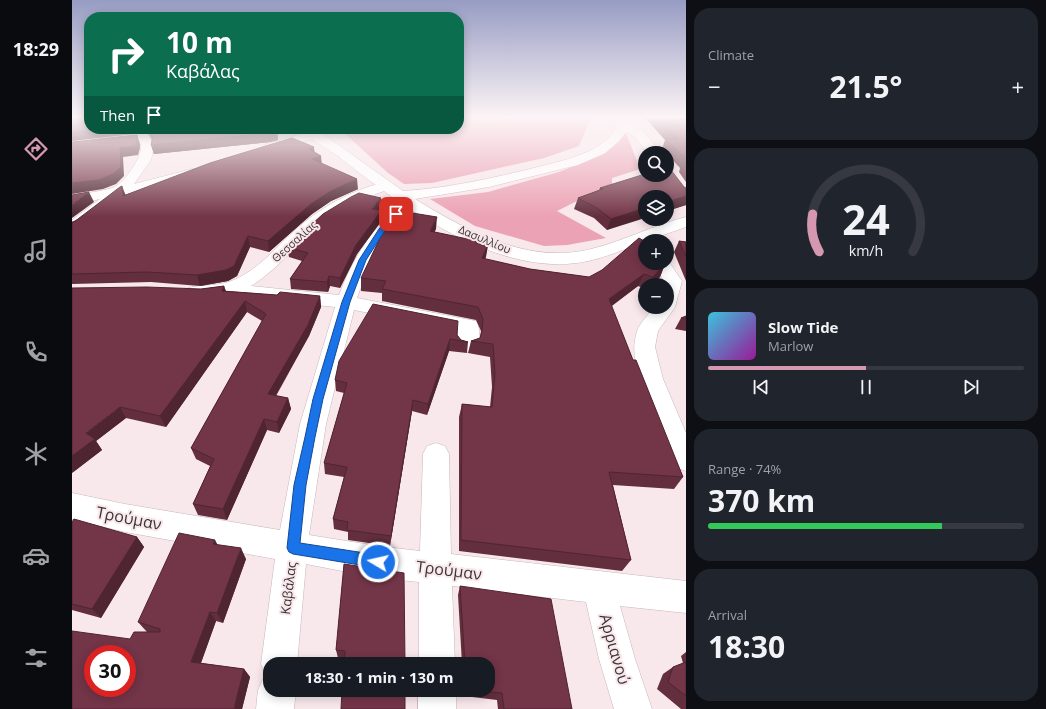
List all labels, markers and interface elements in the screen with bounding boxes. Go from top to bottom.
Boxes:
text: 10 m [166,23,233,61]
icon: right [100,28,152,80]
text: 18:29 [13,37,59,61]
text: Climate [708,46,754,64]
text: Καβάλας [166,59,240,83]
text: 21.5° [830,66,902,107]
text: − [708,71,721,101]
text: + [1011,71,1024,101]
icon: arrive [143,104,165,126]
text: Then [100,105,135,125]
icon: directions [22,135,50,163]
map controls [638,146,674,314]
button: search [638,146,674,182]
button: layers [638,190,674,226]
text: 24 [842,191,890,247]
pin [379,197,413,231]
icon: arrive [385,203,407,225]
street label: Θεσσαλίας [268,217,320,265]
street label: Δασυλλίου [457,221,514,257]
button: + [638,234,674,270]
icon: music [22,237,50,265]
text: km/h [849,241,883,260]
button: − [638,278,674,314]
text: Slow Tide [768,317,838,337]
text: Marlow [768,337,813,355]
icon: phone [22,338,50,366]
icon: previous [750,376,772,398]
icon: pause [855,376,877,398]
icon: next [960,376,982,398]
icon: climate [22,440,50,468]
text: Range · 74% [708,460,781,478]
text: 370 km [708,480,815,521]
street label: Τρούμαν [94,501,164,535]
position arrow [357,541,399,583]
icon: car [22,542,50,570]
street label: Τρούμαν [415,555,483,585]
street label: Καβάλας [276,561,300,615]
text: Arrival [708,606,747,624]
street label: Αρριανού [594,611,636,687]
text: 18:30 [708,626,785,667]
icon: filters [22,644,50,672]
speed limit sign: 30 [84,645,136,697]
text: 18:30 · 1 min · 130 m [305,667,453,687]

